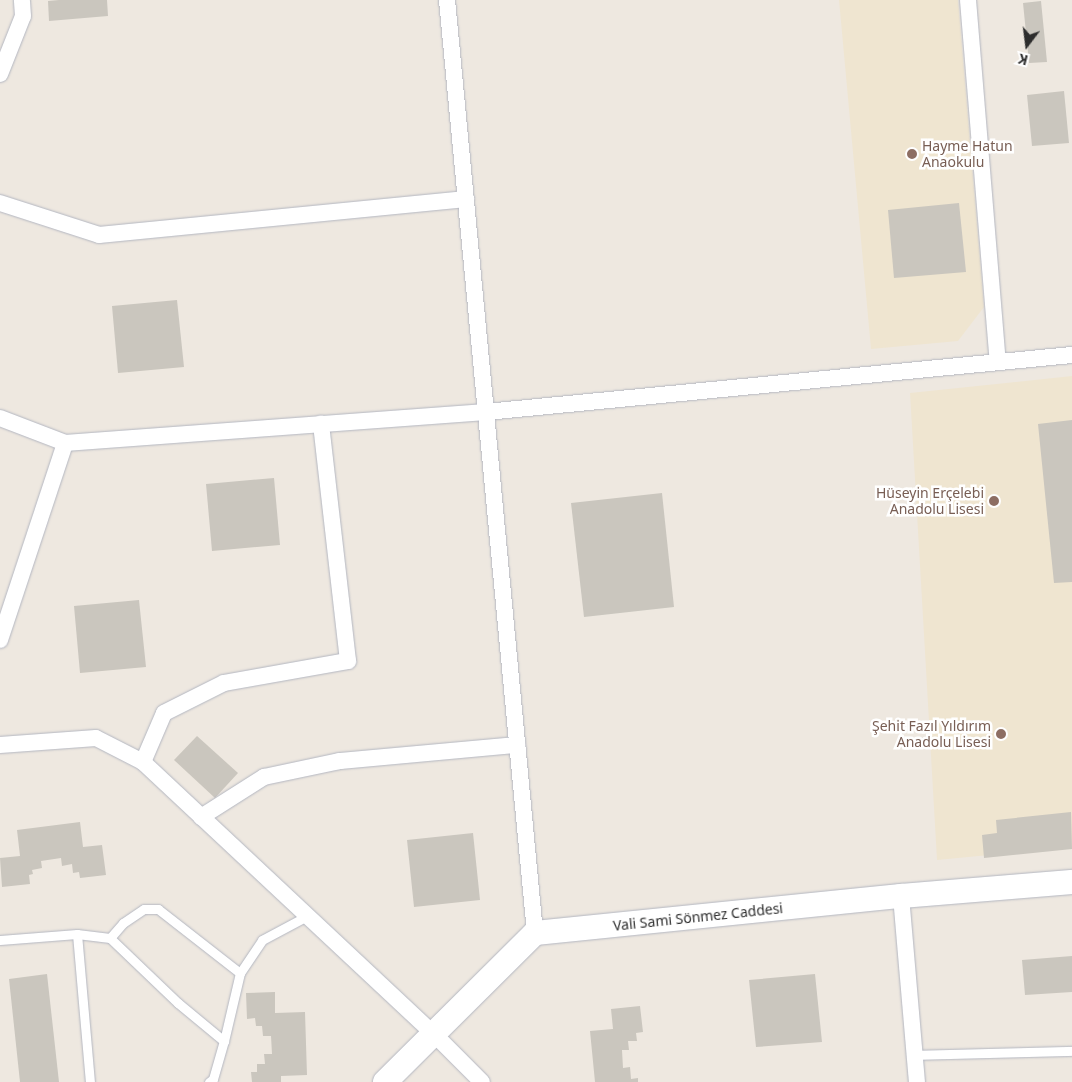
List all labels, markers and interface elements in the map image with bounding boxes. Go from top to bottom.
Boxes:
north arrow [1002,20,1052,70]
text: K [1016,50,1030,70]
place label: Hayme Hatun Anaokulu [922,138,1013,170]
marker: Hayme Hatun Anaokulu [906,148,918,160]
place label: Hüseyin Erçelebi Anadolu Lisesi [876,485,984,518]
marker: Hüseyin Erçelebi Anadolu Lisesi [988,495,1000,507]
place label: Şehit Fazıl Yıldırım Anadolu Lisesi [872,718,991,750]
marker: Şehit Fazıl Yıldırım Anadolu Lisesi [995,728,1007,740]
street label: Vali Sami Sönmez Caddesi [612,900,784,934]

